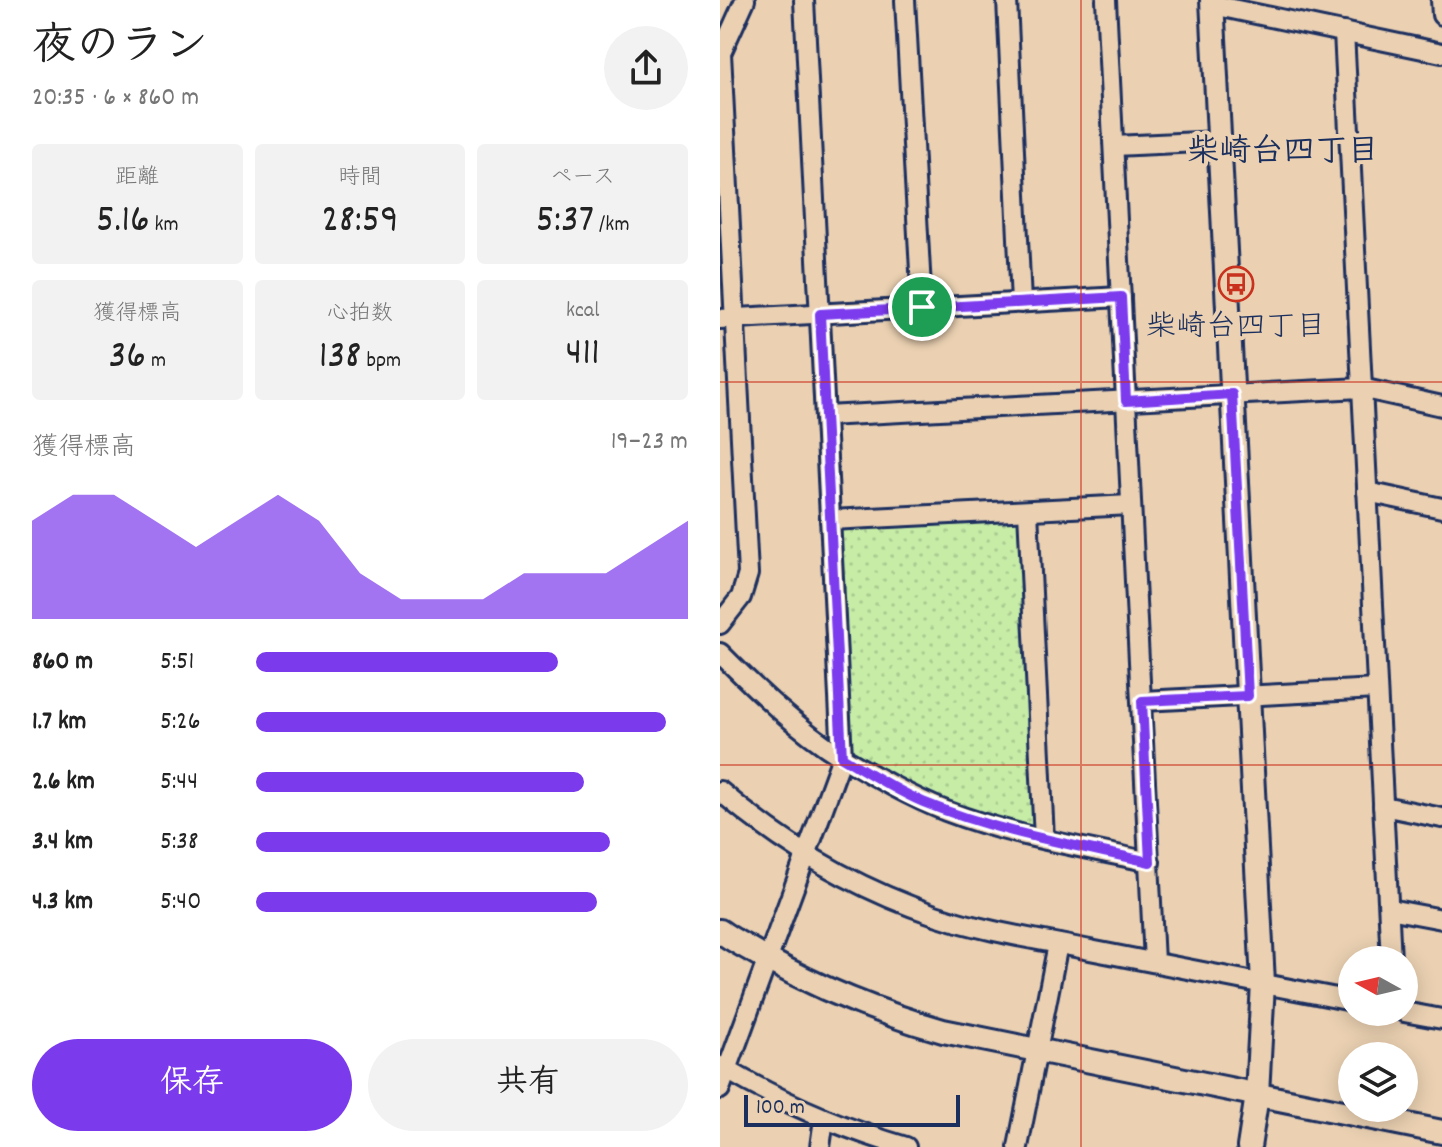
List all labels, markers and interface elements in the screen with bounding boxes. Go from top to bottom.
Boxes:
text: 夜のラン [32,18,208,81]
button: share [604,26,688,110]
text: 20:35 · 6 × 860 m [32,80,199,117]
district label: 柴崎台四丁目 [1187,131,1379,177]
text: 距離 [115,163,159,194]
text: 時間 [338,163,382,194]
text: ペース [550,163,615,194]
text: 5.16 [96,194,150,251]
text: 28:59 [321,194,398,251]
text: 5:37 [536,194,594,251]
text: km [150,210,179,241]
text: /km [594,210,630,241]
bus stop icon: 柴崎台四丁目 [1217,265,1255,303]
pin [888,273,956,341]
icon: arrive [900,285,944,329]
text: kcal [566,296,599,327]
text: 獲得標高 [93,299,181,330]
text: 心拍数 [327,299,393,330]
place label: 柴崎台四丁目 [1146,308,1326,351]
text: 411 [566,327,600,384]
text: 36 [109,330,146,387]
text: 138 [319,330,361,387]
text: m [146,346,166,377]
text: bpm [361,346,401,377]
text: 19–23 m [611,424,688,461]
text: 獲得標高 [32,430,136,467]
text: 860 m [32,644,93,681]
text: 5:51 [160,644,194,681]
text: 1.7 km [32,704,86,741]
text: 5:26 [160,704,200,741]
text: 2.6 km [32,764,95,801]
text: 5:44 [160,764,198,801]
text: 3.4 km [32,824,93,861]
text: 5:38 [160,824,198,861]
text: 4.3 km [32,884,93,921]
text: 5:40 [160,884,201,921]
north arrow [1338,946,1418,1026]
map controls [1338,946,1418,1122]
button: 保存 [32,1039,352,1131]
button: 共有 [368,1039,688,1131]
button: layers [1338,1042,1418,1122]
scale bar [744,1091,960,1127]
text: 100 m [756,1093,805,1124]

